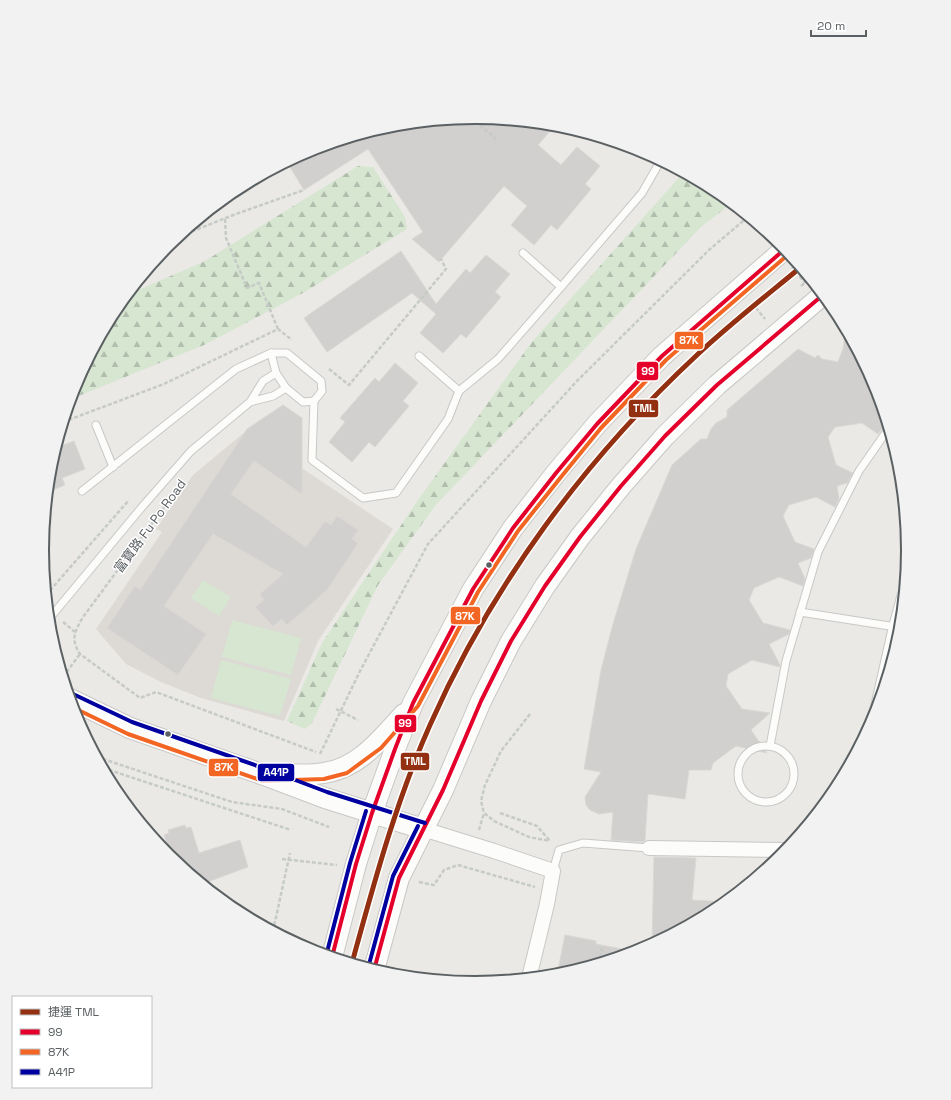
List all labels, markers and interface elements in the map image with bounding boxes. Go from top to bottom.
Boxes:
scale bar [811,12,866,38]
text: 20 m [817,18,845,34]
line badge: 87K [674,331,704,350]
text: 87K [679,333,699,347]
line badge: 99 [636,361,659,381]
text: 99 [641,364,655,378]
line badge: TML [628,399,659,418]
text: TML [633,401,655,415]
street label: 富寶路 Fu Po Road [110,476,190,576]
unlabelled marker [484,560,494,570]
line badge: 87K [450,606,481,625]
text: 87K [455,609,475,623]
line badge: 99 [394,714,417,733]
text: 99 [398,716,412,730]
unlabelled marker [163,729,173,739]
line badge: TML [400,752,430,771]
text: TML [404,754,426,768]
line badge: 87K [208,758,239,777]
text: 87K [214,760,234,774]
line badge: A41P [257,763,295,782]
text: A41P [263,765,289,779]
legend [12,996,152,1088]
text: 捷運 TML [48,1004,100,1020]
text: 99 [48,1024,63,1040]
text: 87K [48,1044,70,1060]
text: A41P [48,1064,75,1080]

